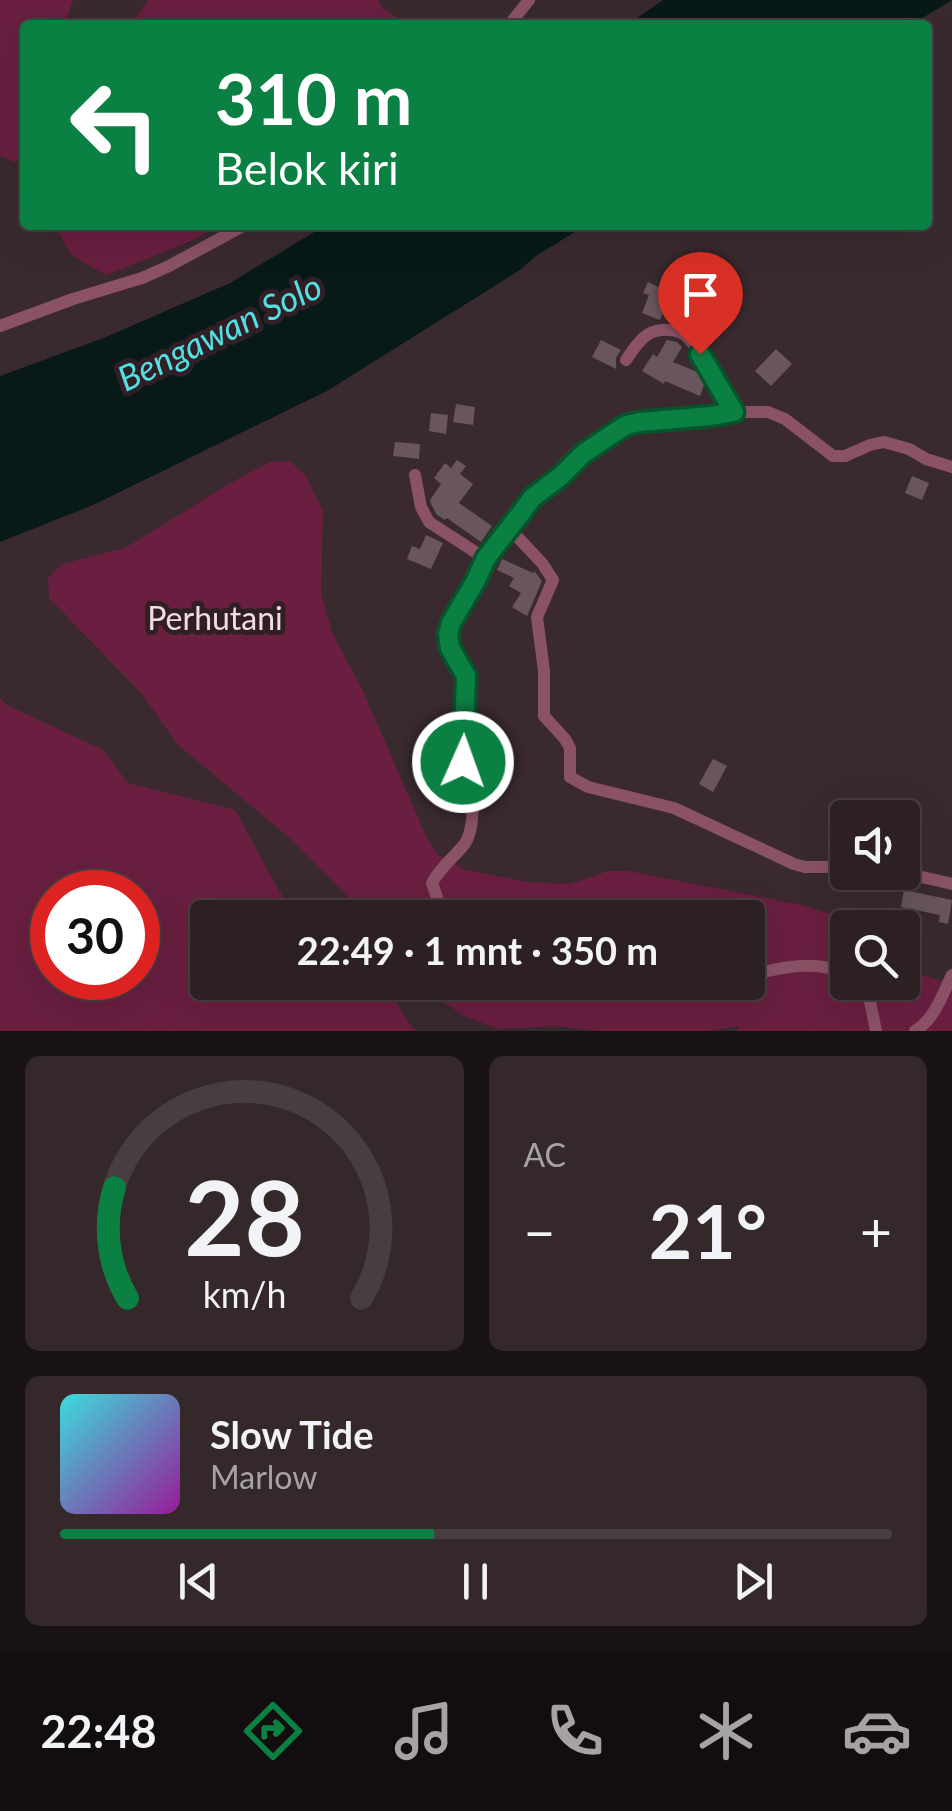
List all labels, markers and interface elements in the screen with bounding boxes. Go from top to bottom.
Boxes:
text: 310 m [215,56,412,140]
icon: left [50,60,180,190]
text: Belok kiri [215,141,399,195]
pin [658,252,743,355]
water label: Bengawan Solo [110,263,328,399]
icon: arrive [673,267,728,322]
park label: Perhutani [147,598,283,637]
position arrow [411,710,515,814]
map controls [830,800,920,1000]
button: sound [830,800,920,890]
speed limit sign: 30 [30,870,160,1000]
button: search [830,910,920,1000]
text: 22:49 · 1 mnt · 350 m [297,927,658,973]
text: AC [524,1135,566,1174]
text: 28 [184,1153,305,1278]
text: 21° [649,1185,767,1275]
text: − [524,1198,555,1264]
text: + [860,1198,892,1264]
text: km/h [202,1273,286,1316]
text: Slow Tide [210,1411,373,1457]
text: Marlow [210,1457,317,1496]
icon: previous [171,1554,226,1609]
icon: pause [448,1554,503,1609]
icon: next [726,1554,781,1609]
icon: directions [238,1696,308,1766]
icon: music [389,1696,459,1766]
icon: phone [540,1696,610,1766]
icon: climate [691,1696,761,1766]
icon: car [842,1696,912,1766]
text: 22:48 [41,1704,157,1758]

